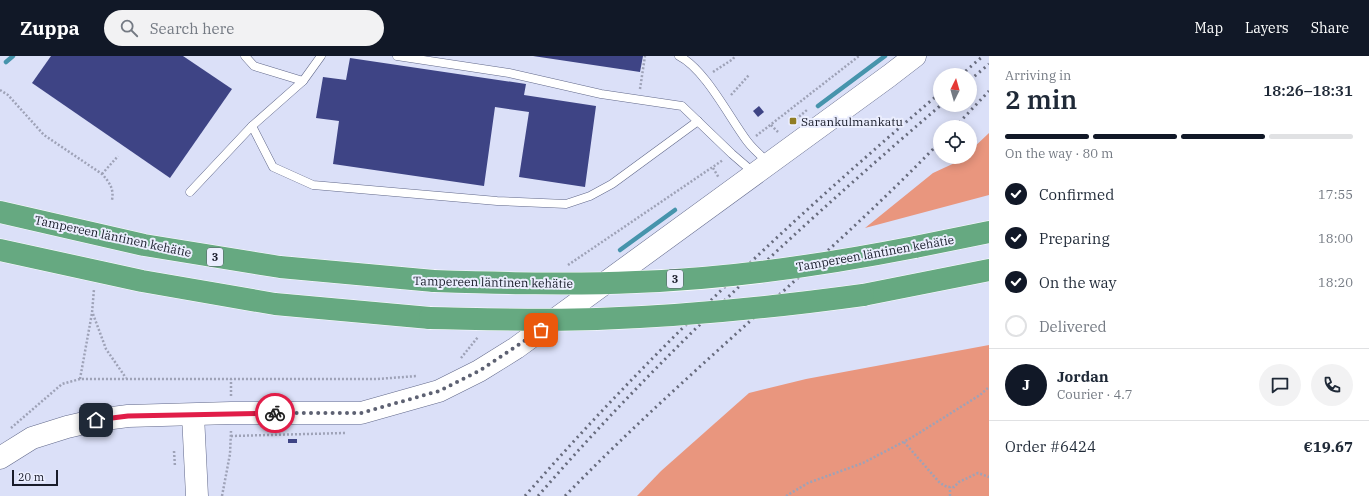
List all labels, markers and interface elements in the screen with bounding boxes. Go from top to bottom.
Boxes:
search box [104,10,384,46]
text: Zuppa [20,16,80,40]
icon: search [118,17,140,39]
text: Search here [150,19,234,38]
text: Map [1195,19,1223,37]
text: Layers [1245,19,1289,37]
text: Share [1311,19,1349,37]
text: Arriving in [1005,67,1071,84]
north arrow [933,68,977,112]
map controls [933,68,977,164]
text: 18:26–18:31 [1263,81,1353,100]
text: 2 min [1005,82,1077,116]
place label: Sarankulmankatu [801,114,903,129]
marker: Sarankulmankatu [788,116,798,126]
button: locate [933,120,977,164]
text: On the way · 80 m [1005,145,1113,162]
icon: check [1005,183,1027,205]
text: Confirmed [1039,185,1114,204]
text: 17:55 [1318,186,1353,203]
street label: Tampereen läntinen kehätie [33,212,193,260]
icon: check [1005,227,1027,249]
text: Preparing [1039,229,1110,248]
text: 18:00 [1318,230,1353,247]
street label: Tampereen läntinen kehätie [795,232,955,274]
road number: 3 [207,248,223,266]
road number: 3 [667,270,683,288]
icon: check [1005,271,1027,293]
street label: Tampereen läntinen kehätie [413,273,573,291]
text: On the way [1039,273,1117,292]
text: 18:20 [1318,274,1353,291]
pin [524,313,558,347]
text: Delivered [1039,317,1107,336]
icon: bag [530,319,552,341]
button: chat [1259,364,1301,406]
button: phone [1311,364,1353,406]
text: Jordan [1057,367,1109,386]
text: J [1022,375,1030,394]
text: Courier · 4.7 [1057,386,1133,403]
courier [255,393,295,433]
icon: bike [264,402,286,424]
pin [79,403,113,437]
icon: home [85,409,107,431]
text: Order #6424 [1005,437,1096,456]
text: €19.67 [1303,437,1353,456]
scale bar [12,468,58,487]
text: 20 m [18,470,44,484]

